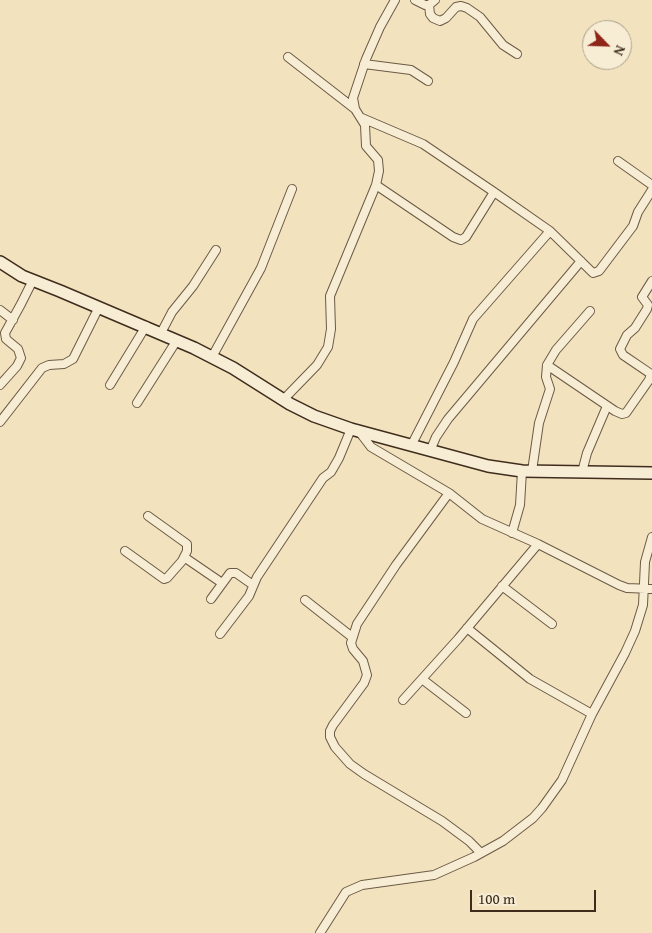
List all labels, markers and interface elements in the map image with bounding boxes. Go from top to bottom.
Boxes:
north arrow [582,20,632,70]
text: N [609,42,631,59]
scale bar [472,880,598,912]
text: 100 m [478,888,515,909]

